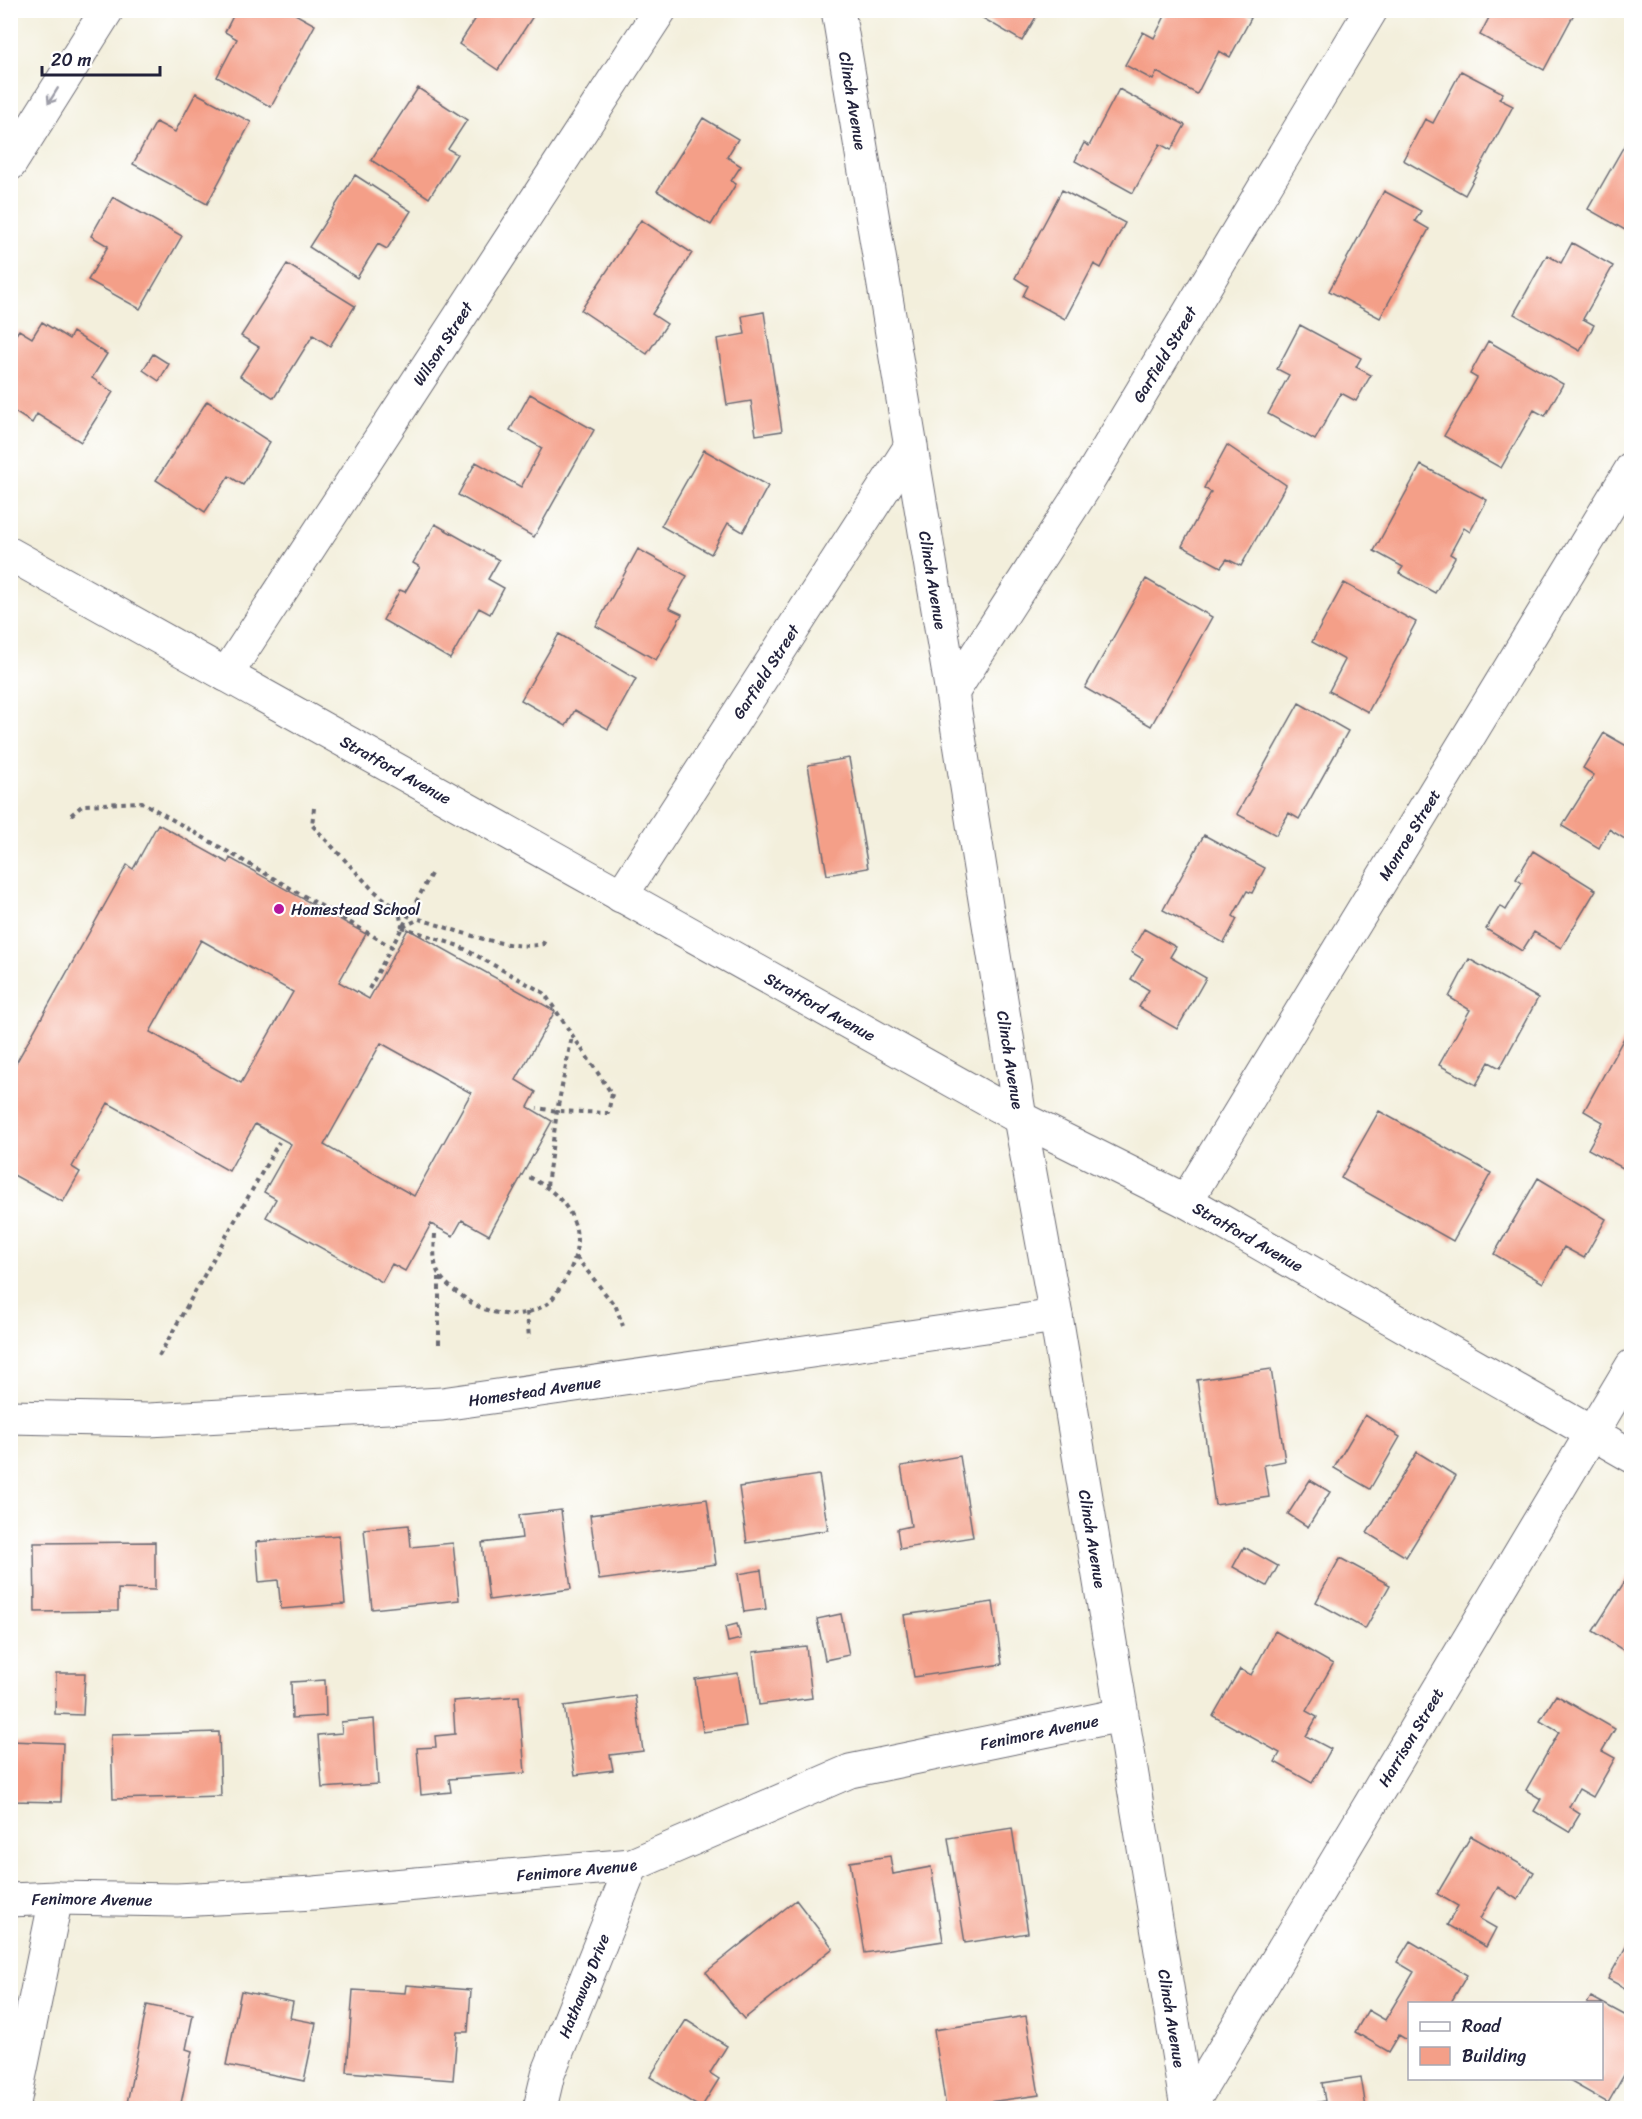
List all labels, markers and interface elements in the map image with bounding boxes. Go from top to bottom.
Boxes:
scale bar [42,39,160,77]
text: 20 m [51,44,91,76]
street label: Clinch Avenue [831,49,876,152]
one-way arrow [47,87,60,104]
street label: Wilson Street [404,295,481,391]
street label: Garfield Street [1124,300,1205,408]
street label: Clinch Avenue [911,529,956,632]
street label: Garfield Street [724,618,807,725]
street label: Stratford Avenue [335,727,457,812]
street label: Monroe Street [1370,783,1448,886]
place label: Homestead School [291,895,421,924]
marker: Homestead School [272,902,286,916]
street label: Stratford Avenue [759,964,881,1049]
street label: Clinch Avenue [989,1009,1033,1111]
street label: Stratford Avenue [1187,1193,1309,1280]
street label: Homestead Avenue [466,1367,603,1415]
street label: Clinch Avenue [1070,1488,1115,1591]
street label: Harrison Street [1369,1682,1451,1792]
street label: Fenimore Avenue [977,1705,1101,1758]
street label: Fenimore Avenue [515,1850,642,1890]
street label: Fenimore Avenue [31,1883,153,1914]
street label: Hathaway Drive [549,1929,618,2043]
street label: Clinch Avenue [1150,1967,1195,2070]
legend [1408,2002,1603,2080]
text: Road [1462,2010,1502,2042]
text: Building [1462,2040,1526,2072]

